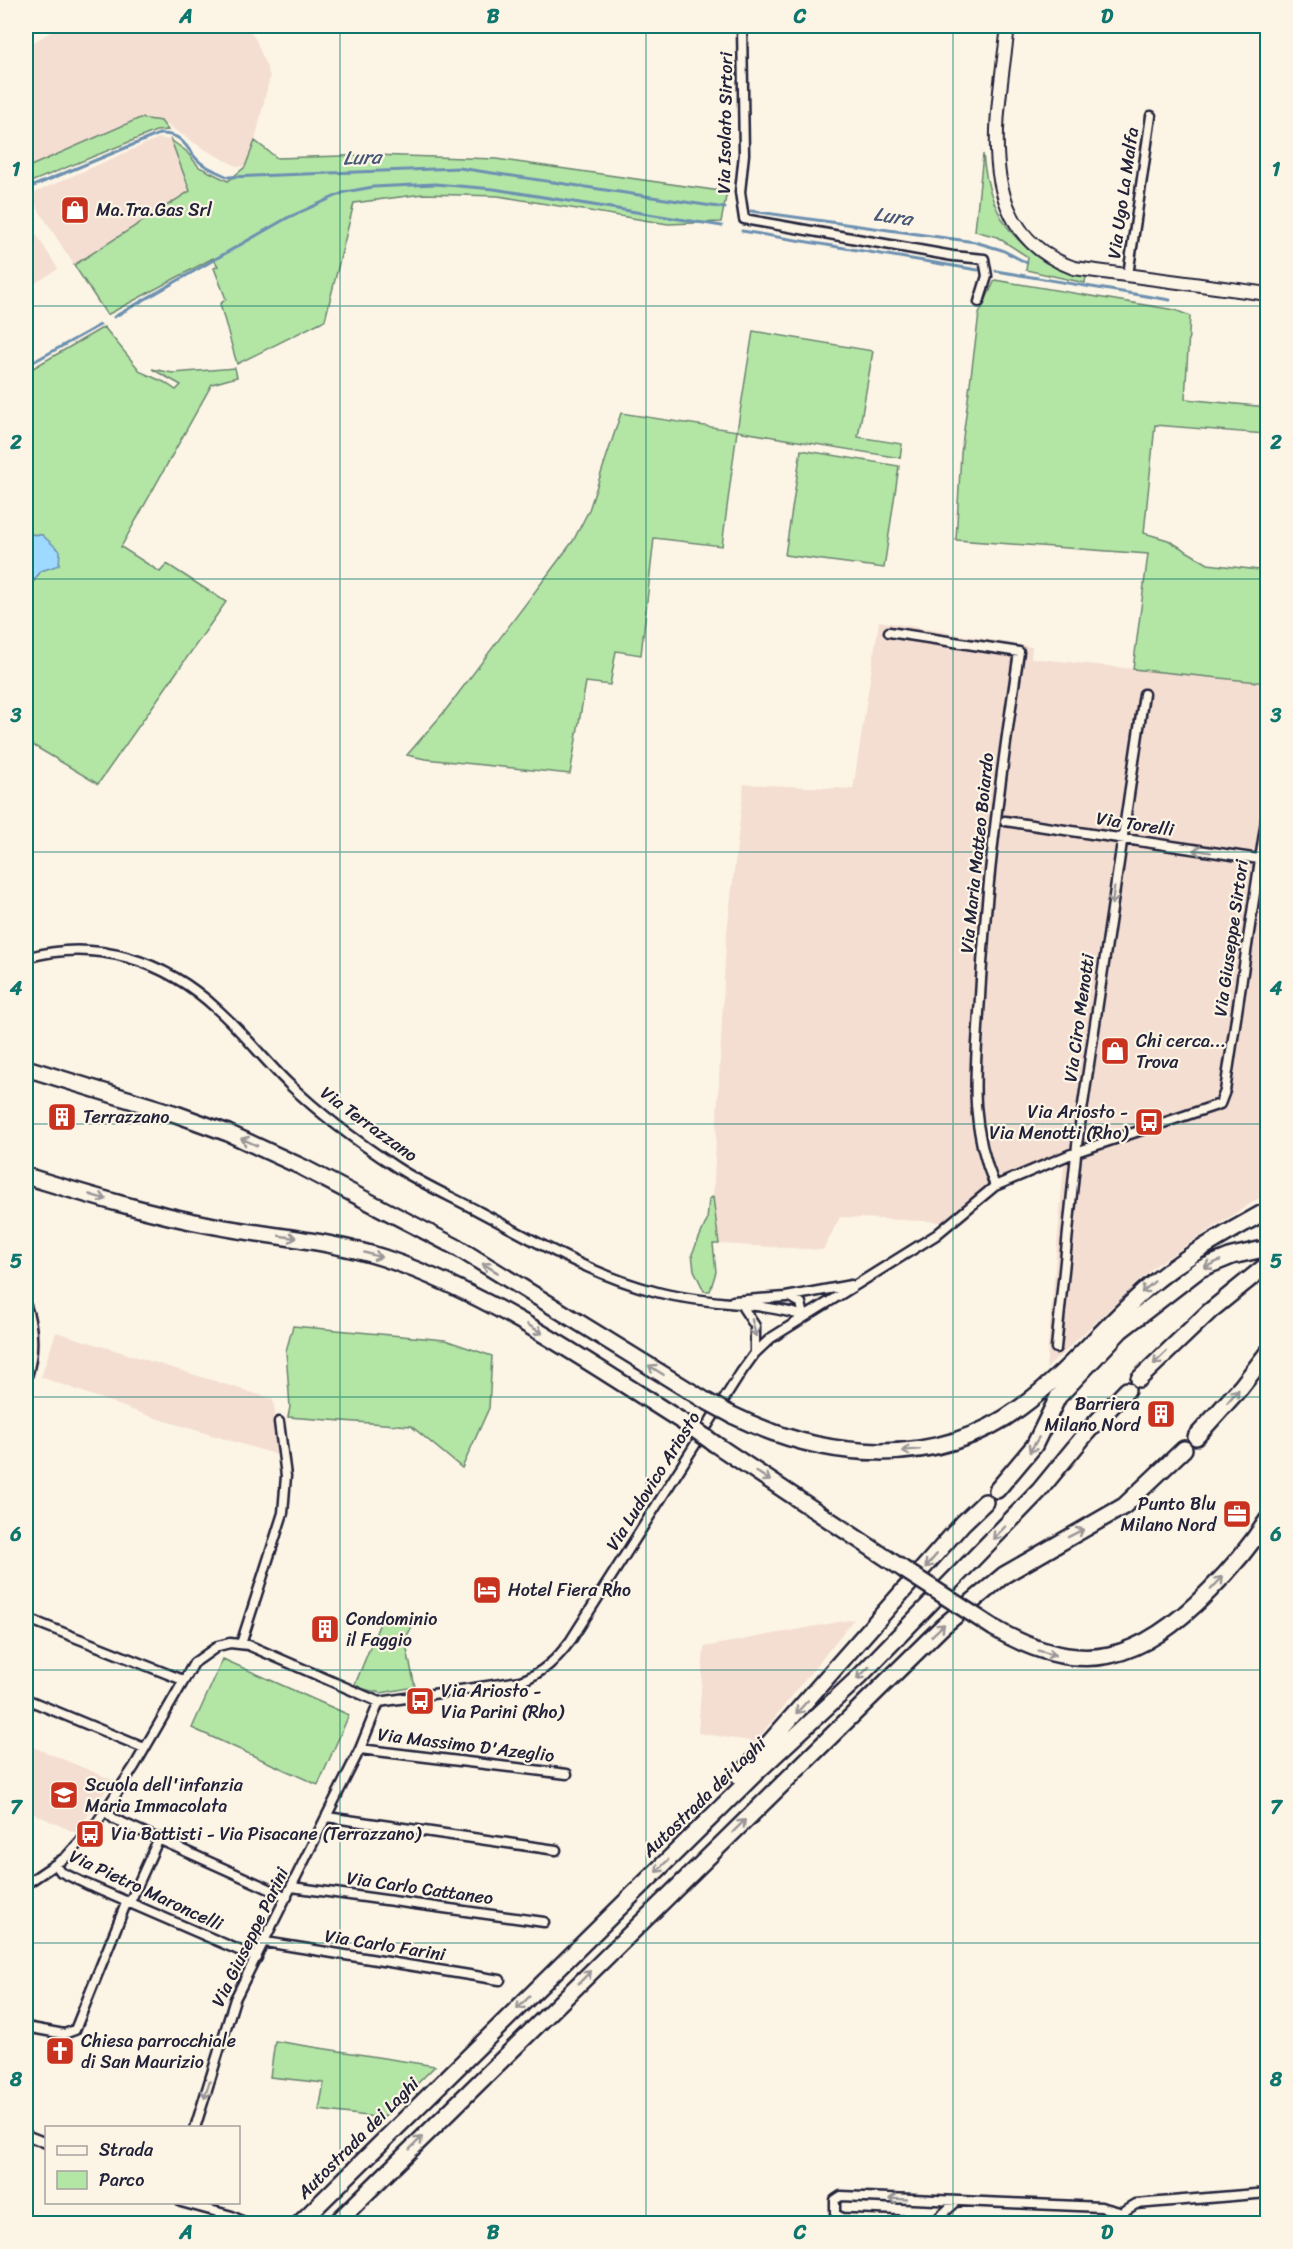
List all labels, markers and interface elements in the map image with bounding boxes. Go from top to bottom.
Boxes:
text: A [178,0,193,34]
text: B [487,0,500,34]
text: C [793,0,807,34]
text: D [1101,0,1114,34]
street label: Via Isolato Sirtori [708,51,742,194]
street label: Via Ugo La Malfa [1098,125,1148,261]
water label: Lura [342,139,385,176]
text: 1 [12,152,21,187]
text: 1 [1272,152,1281,187]
shop icon: Ma.Tra.Gas Srl [59,194,91,226]
place label: Ma.Tra.Gas Srl [96,194,213,226]
water label: Lura [872,197,917,237]
text: 2 [9,425,22,460]
text: 2 [1269,425,1282,460]
text: 3 [10,698,22,733]
text: 3 [1270,698,1282,733]
street label: Via Maria Matteo Boiardo [951,751,1003,955]
street label: Via Torelli [1094,802,1177,846]
one-way arrow [1192,845,1212,856]
street label: Via Giuseppe Sirtori [1204,856,1258,1019]
one-way arrow [1107,886,1118,906]
street label: Via Ciro Menotti [1054,951,1104,1084]
text: 4 [9,971,23,1006]
text: 4 [1269,971,1283,1006]
place label: Chi cerca... Trova [1136,1025,1226,1078]
shop icon: Chi cerca... Trova [1099,1035,1131,1067]
street label: Via Terrazzano [313,1077,425,1171]
place label: Via Ariosto - Via Menotti (Rho) [989,1096,1130,1149]
building icon: Terrazzano [46,1101,78,1133]
place label: Terrazzano [83,1101,169,1133]
bus stop icon: Via Ariosto - Via Menotti (Rho) [1133,1106,1165,1138]
one-way arrow [240,1136,258,1147]
one-way arrow [88,1192,107,1203]
one-way arrow [278,1232,298,1243]
text: 5 [10,1244,22,1279]
text: 5 [1270,1244,1282,1279]
one-way arrow [363,1250,382,1261]
one-way arrow [1203,1259,1221,1270]
one-way arrow [482,1261,499,1273]
one-way arrow [1141,1280,1156,1294]
one-way arrow [748,1318,760,1337]
one-way arrow [526,1323,543,1335]
one-way arrow [1153,1350,1168,1365]
one-way arrow [648,1363,665,1375]
place label: Barriera Milano Nord [1044,1388,1142,1441]
one-way arrow [1227,1388,1240,1404]
building icon: Barriera Milano Nord [1145,1398,1177,1430]
street label: Via Ludovico Ariosto [597,1405,709,1557]
one-way arrow [1028,1436,1040,1453]
one-way arrow [902,1445,922,1456]
one-way arrow [755,1470,772,1483]
place label: Punto Blu Milano Nord [1120,1488,1218,1541]
office icon: Punto Blu Milano Nord [1221,1498,1253,1530]
text: 6 [9,1517,22,1552]
text: 6 [1269,1517,1282,1552]
one-way arrow [992,1526,1006,1541]
one-way arrow [1066,1527,1084,1539]
one-way arrow [925,1553,938,1569]
hotel icon: Hotel Fiera Rho [471,1574,503,1606]
place label: Hotel Fiera Rho [508,1574,631,1606]
one-way arrow [1209,1576,1223,1591]
place label: Condominio il Faggio [346,1603,437,1656]
building icon: Condominio il Faggio [309,1613,341,1645]
one-way arrow [931,1623,946,1637]
one-way arrow [1037,1647,1056,1659]
one-way arrow [856,1666,870,1681]
place label: Via Ariosto - Via Parini (Rho) [441,1675,565,1728]
bus stop icon: Via Ariosto - Via Parini (Rho) [404,1685,436,1717]
one-way arrow [795,1699,809,1714]
street label: Via Massimo D'Azeglio [376,1718,556,1772]
street label: Autostrada dei Laghi [634,1728,774,1866]
place label: Scuola dell'infanzia Maria Immacolata [85,1769,244,1822]
school or university icon: Scuola dell'infanzia Maria Immacolata [48,1779,80,1811]
text: 7 [10,1790,23,1825]
text: 7 [1270,1790,1283,1825]
bus stop icon: Via Battisti - Via Pisacane (Terrazzano) [74,1818,106,1850]
place label: Via Battisti - Via Pisacane (Terrazzano) [111,1818,422,1850]
one-way arrow [732,1818,747,1833]
street label: Via Pietro Maroncelli [64,1840,229,1940]
one-way arrow [654,1859,669,1874]
street label: Via Giuseppe Parini [202,1861,298,2012]
street label: Via Carlo Cattaneo [345,1862,495,1914]
street label: Via Carlo Farini [322,1920,449,1970]
one-way arrow [578,1970,593,1984]
one-way arrow [515,1996,530,2010]
place label: Chiesa parrocchiale di San Maurizio [81,2025,236,2078]
church icon: Chiesa parrocchiale di San Maurizio [44,2035,76,2067]
text: 8 [9,2062,23,2097]
text: 8 [1269,2062,1283,2097]
street label: Autostrada dei Laghi [288,2068,428,2208]
one-way arrow [201,2080,212,2099]
legend [45,2126,240,2204]
text: Strada [99,2134,154,2166]
one-way arrow [409,2136,424,2150]
text: Parco [99,2164,144,2196]
one-way arrow [888,2194,908,2205]
text: A [178,2215,193,2249]
text: B [487,2215,500,2249]
text: C [793,2215,807,2249]
text: D [1101,2215,1114,2249]

